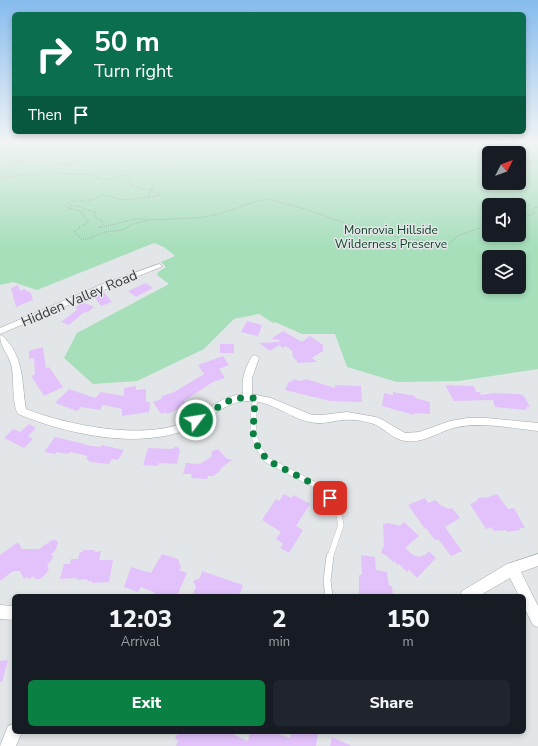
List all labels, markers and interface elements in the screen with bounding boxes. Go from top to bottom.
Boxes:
text: 50 m [94,23,160,61]
icon: right [28,28,80,80]
text: Turn right [94,59,173,83]
icon: arrive [70,104,92,126]
text: Then [28,105,62,125]
north arrow [482,146,526,190]
map controls [482,146,526,294]
button: sound [482,198,526,242]
park label: Monrovia Hillside Wilderness Preserve [335,222,447,252]
button: layers [482,250,526,294]
street label: Hidden Valley Road [18,265,140,332]
position arrow [175,399,217,441]
pin [313,481,347,515]
icon: arrive [319,487,341,509]
text: 12:03 [108,603,172,635]
text: 2 [272,603,287,635]
text: 150 [386,603,430,635]
text: Arrival [121,633,160,651]
text: min [269,633,290,651]
text: m [402,633,414,651]
button: Exit [28,680,265,726]
button: Share [273,680,510,726]

